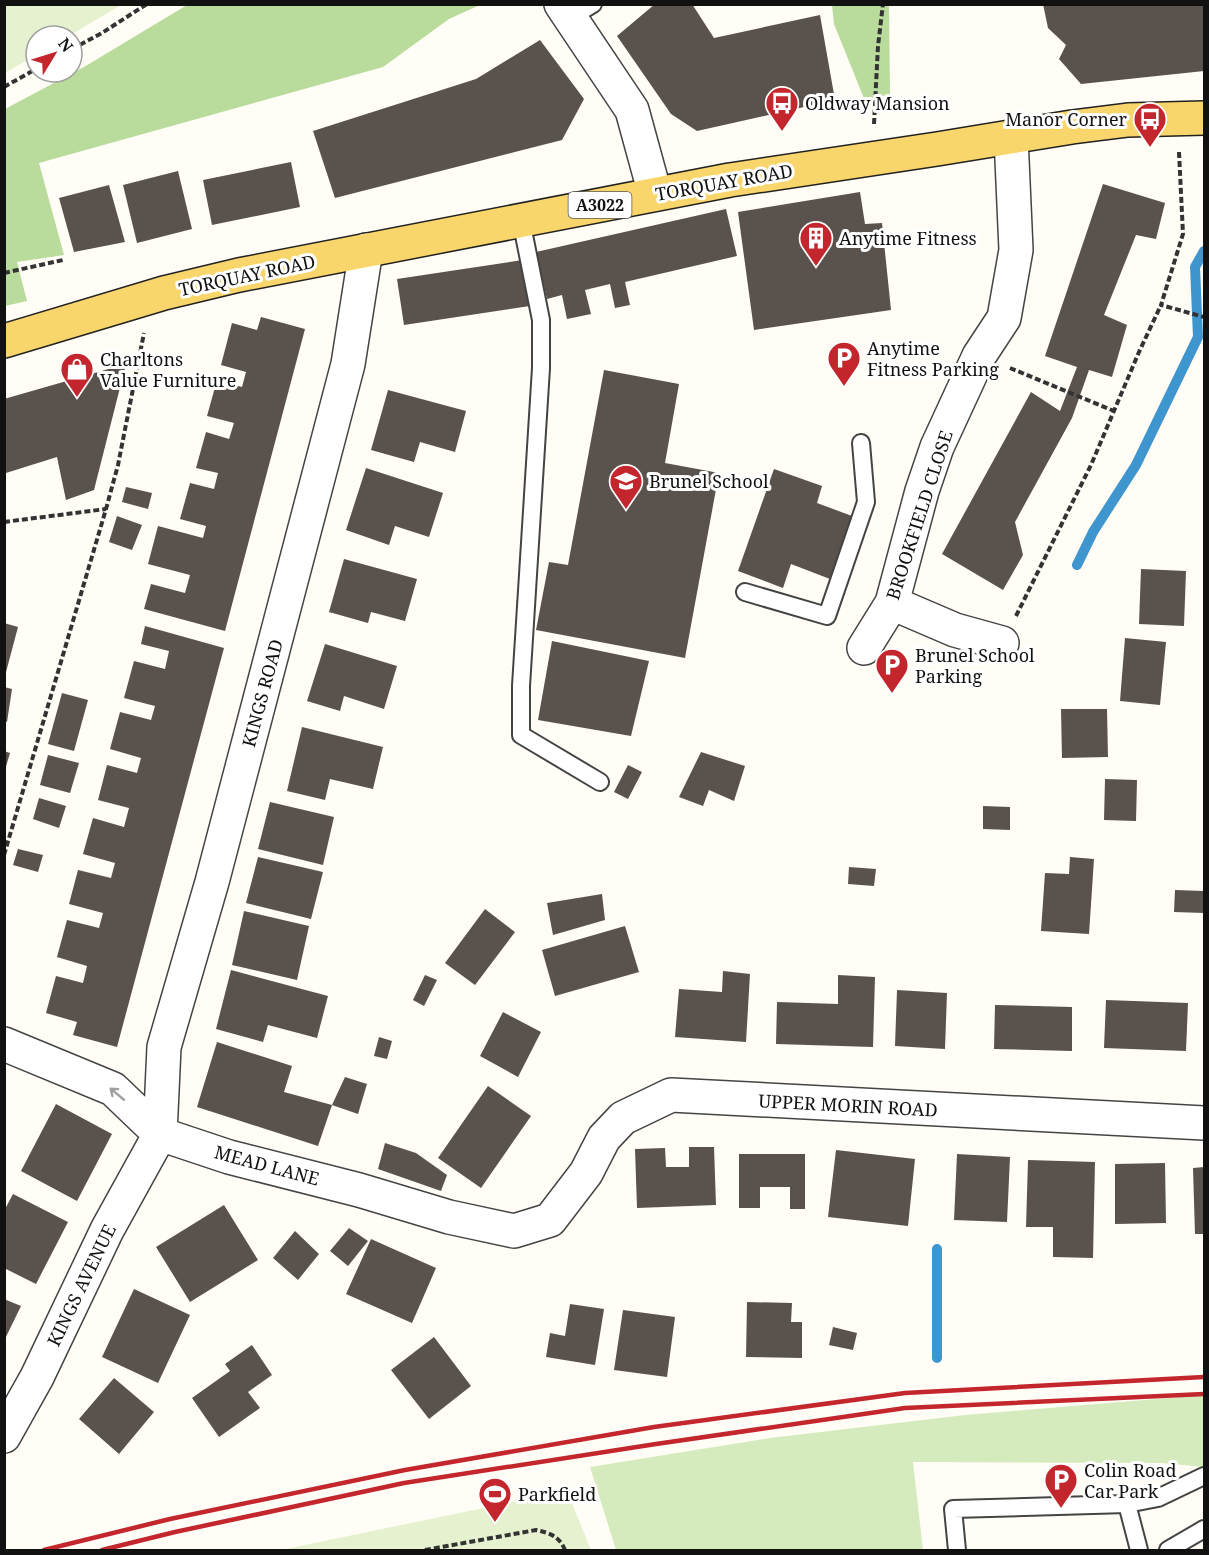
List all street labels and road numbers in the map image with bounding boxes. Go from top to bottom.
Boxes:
street label: TORQUAY ROAD [653,158,795,206]
road number: A3022 [568,192,632,218]
street label: TORQUAY ROAD [177,249,317,301]
street label: BROOKFIELD CLOSE [880,427,958,603]
street label: KINGS ROAD [236,637,288,749]
street label: UPPER MORIN ROAD [758,1088,938,1122]
street label: MEAD LANE [212,1140,322,1190]
street label: KINGS AVENUE [41,1220,121,1350]

